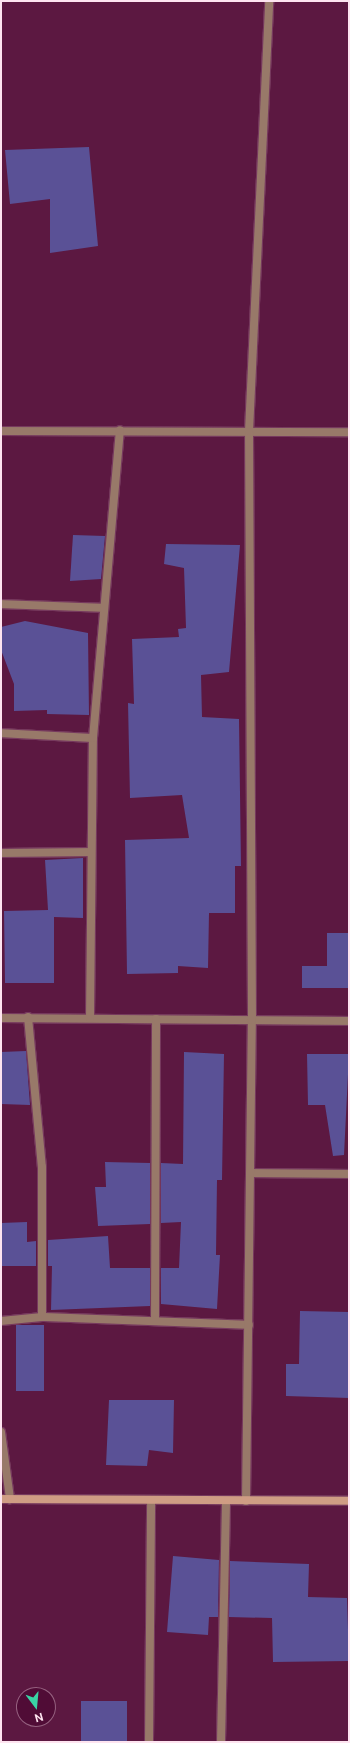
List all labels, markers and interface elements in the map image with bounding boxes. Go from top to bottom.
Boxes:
north arrow [16,1687,56,1727]
text: N [33,1711,45,1725]

